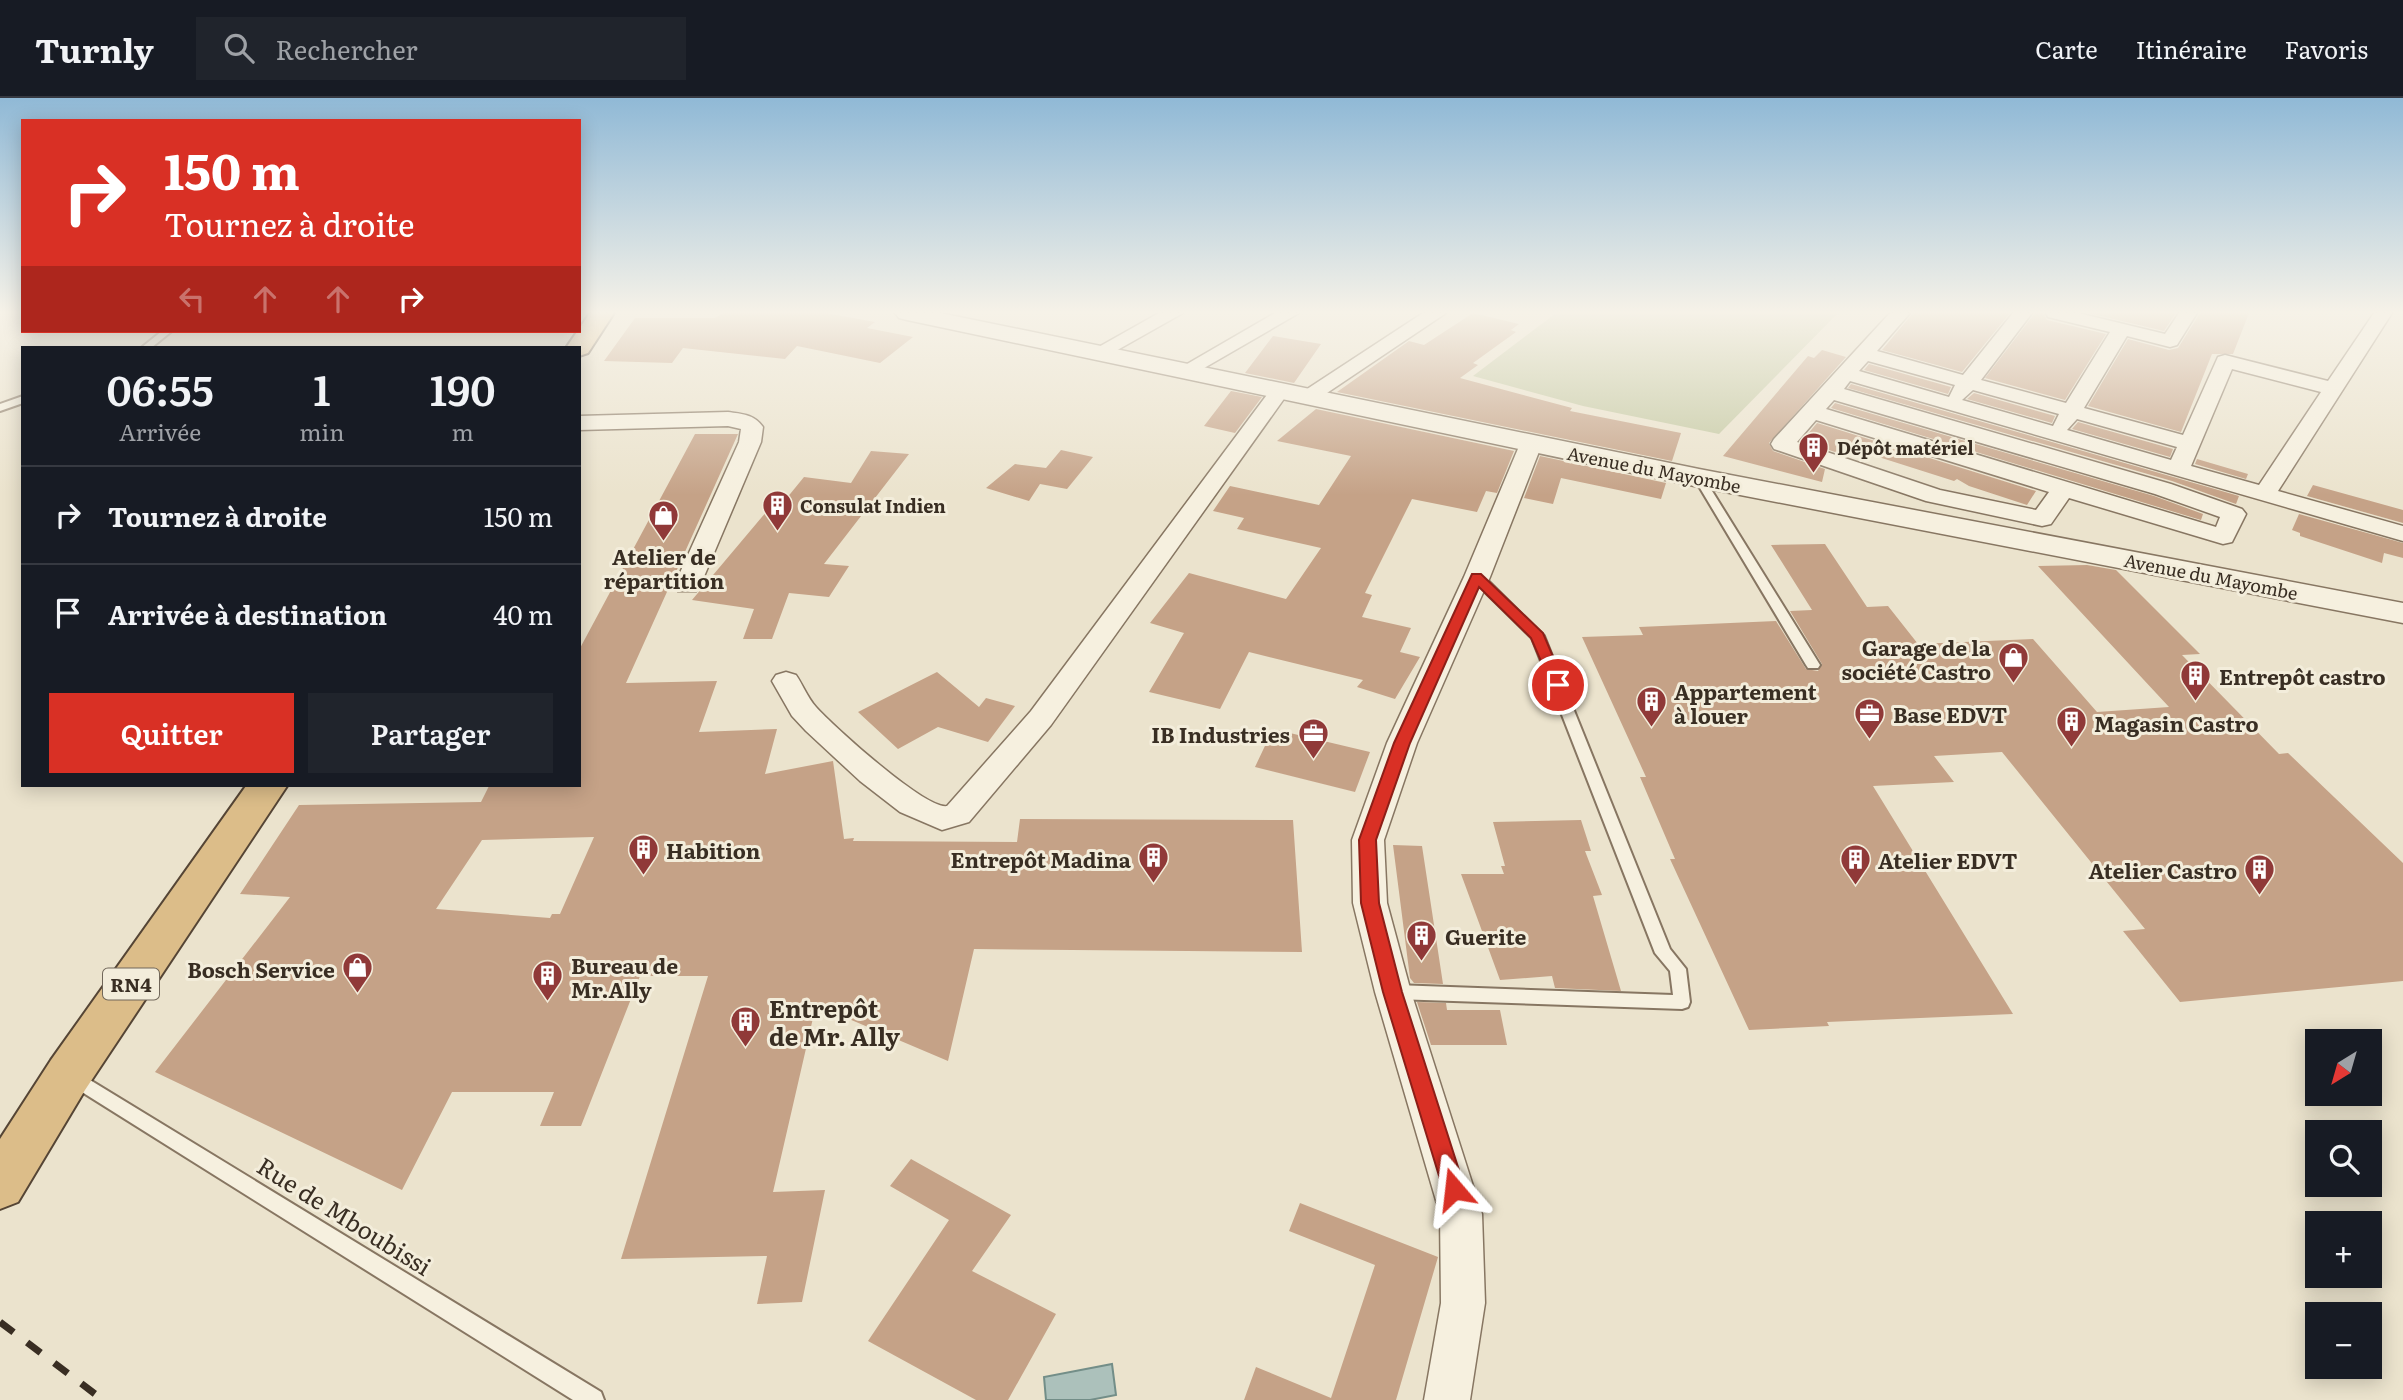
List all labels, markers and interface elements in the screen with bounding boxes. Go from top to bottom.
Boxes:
search box [196,17,686,80]
text: Turnly [35,24,154,73]
icon: search [220,29,258,67]
text: Rechercher [276,29,418,68]
text: Carte [2035,31,2098,66]
text: Itinéraire [2136,31,2247,66]
text: Favoris [2285,31,2368,66]
text: 150 m [164,132,300,205]
icon: right [49,147,140,238]
text: Tournez à droite [164,199,415,247]
icon: left [173,280,211,318]
icon: ahead [246,280,284,318]
icon: ahead [319,280,357,318]
icon: right [392,280,430,318]
text: 06:55 [106,357,214,419]
text: 1 [313,357,330,419]
text: 190 [430,357,496,419]
text: Arrivée [119,414,201,448]
text: min [299,414,344,448]
text: m [452,414,474,448]
building icon: Dépôt matériel [1797,430,1831,474]
place label: Dépôt matériel [1837,434,1974,461]
street label: Avenue du Mayombe [1565,439,1743,499]
building icon: Consulat Indien [760,488,794,532]
place label: Consulat Indien [800,492,946,519]
icon: right [49,496,87,534]
text: Tournez à droite [108,496,327,535]
text: 150 m [484,496,553,535]
shop icon: Atelier de répartition [647,498,681,542]
place label: Atelier de répartition [604,540,725,595]
street label: Avenue du Mayombe [2122,546,2300,606]
icon: arrive [49,594,87,632]
text: Arrivée à destination [108,594,387,633]
text: 40 m [493,594,553,633]
place label: Garage de la société Castro [1841,631,1992,686]
shop icon: Garage de la société Castro [1997,641,2031,685]
pin [1528,655,1588,715]
building icon: Entrepôt castro [2179,658,2213,702]
place label: Entrepôt castro [2219,660,2386,691]
icon: arrive [1539,666,1577,704]
place label: Appartement à louer [1674,675,1818,730]
building icon: Appartement à louer [1634,685,1668,729]
button: Quitter [49,693,294,773]
button: Partager [308,693,553,773]
office icon: Base EDVT [1853,696,1887,740]
place label: Base EDVT [1893,698,2008,729]
building icon: Magasin Castro [2054,705,2088,749]
place label: Magasin Castro [2094,707,2259,738]
office icon: IB Industries [1296,716,1330,760]
place label: IB Industries [1151,718,1290,749]
building icon: Habition [626,832,660,876]
place label: Habition [666,834,761,865]
building icon: Entrepôt Madina [1137,841,1171,885]
building icon: Atelier EDVT [1838,842,1872,886]
place label: Entrepôt Madina [951,843,1132,874]
place label: Atelier EDVT [1878,844,2018,875]
building icon: Atelier Castro [2243,852,2277,896]
place label: Atelier Castro [2088,854,2237,885]
building icon: Guerite [1405,918,1439,962]
place label: Guerite [1445,920,1526,951]
place label: Bureau de Mr.Ally [571,949,678,1004]
shop icon: Bosch Service [341,951,375,995]
place label: Bosch Service [187,953,335,984]
building icon: Bureau de Mr.Ally [531,959,565,1003]
road number: RN4 [103,968,159,1000]
place label: Entrepôt de Mr. Ally [769,990,900,1053]
building icon: Entrepôt de Mr. Ally [729,1004,763,1048]
north arrow [2305,1029,2382,1106]
map controls [2305,1029,2382,1379]
button: search [2305,1120,2382,1197]
street label: Rue de Mboubissi [251,1147,439,1283]
position arrow [1417,1152,1491,1226]
button: + [2305,1211,2382,1288]
button: − [2305,1302,2382,1379]

